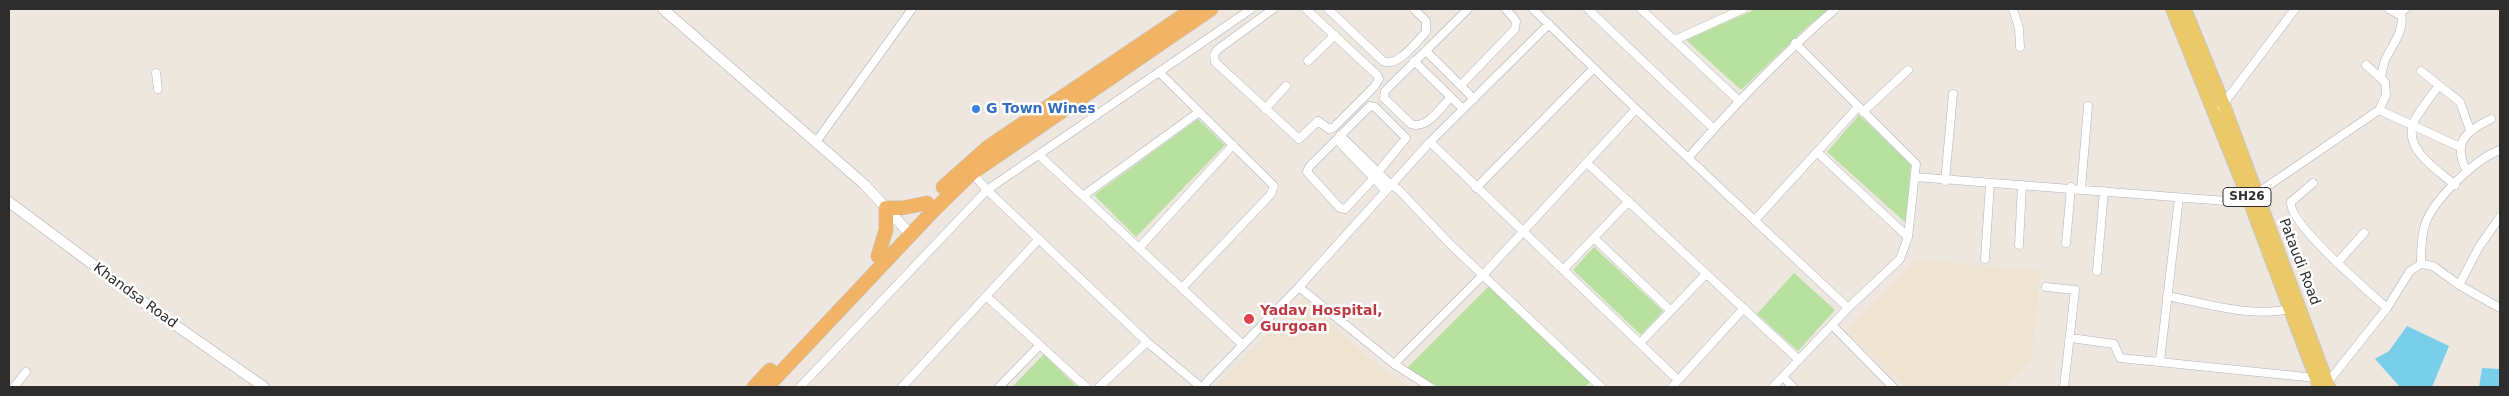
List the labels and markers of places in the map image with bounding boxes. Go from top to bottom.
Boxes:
place label: G Town Wines [986,101,1095,117]
marker: G Town Wines [970,103,982,115]
place label: Yadav Hospital, Gurgoan [1260,303,1383,336]
marker: Yadav Hospital, Gurgoan [1242,312,1256,326]

